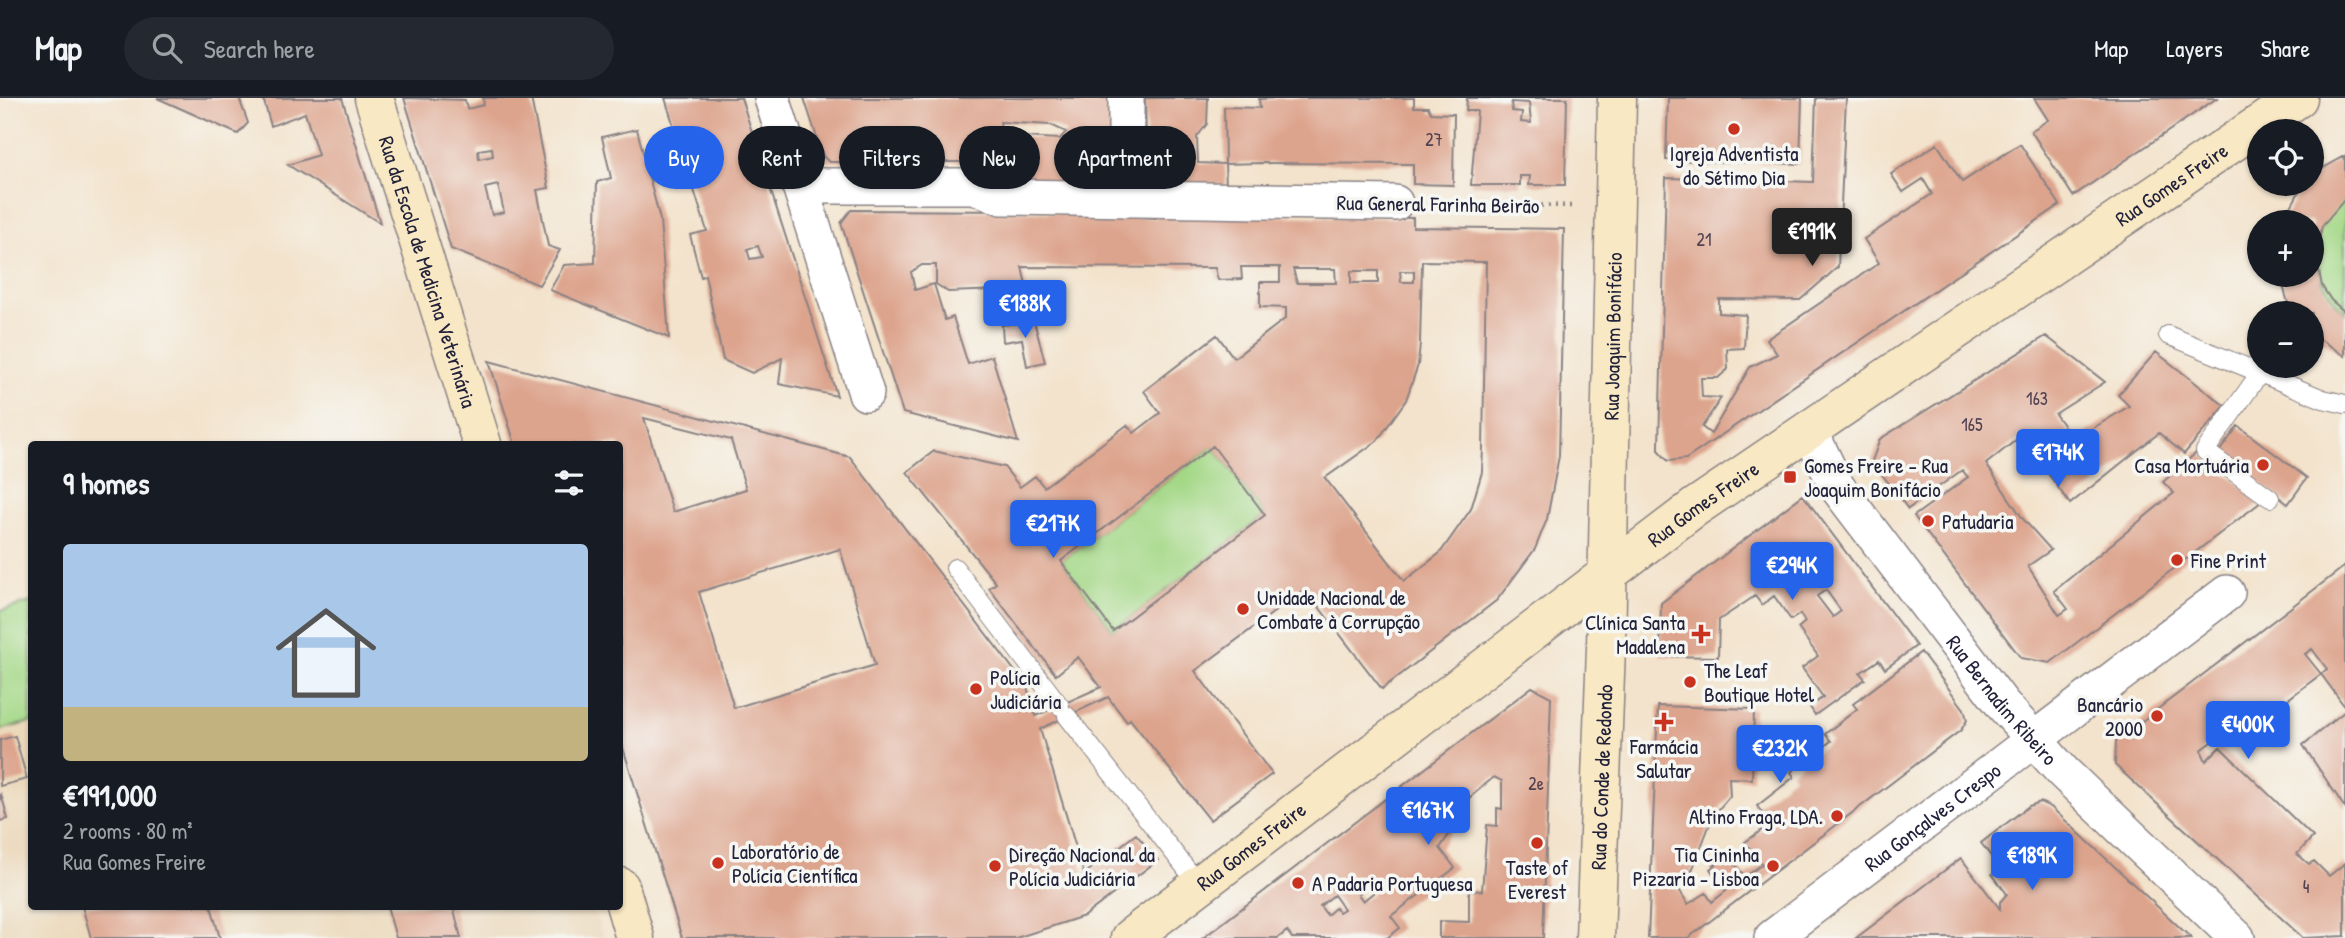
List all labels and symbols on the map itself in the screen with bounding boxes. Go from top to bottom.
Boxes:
marker: Igreja Adventista do Sétimo Dia [1726,121,1742,137]
house number: 27 [1425,127,1443,152]
street label: Rua da Escola de Medicina Veterinária [372,132,484,411]
street label: Rua Gomes Freire [2109,135,2233,233]
place label: Igreja Adventista do Sétimo Dia [1670,139,1798,192]
street label: Rua General Farinha Beirão [1336,188,1540,220]
pin: €191K [1763,208,1861,268]
house number: 21 [1697,227,1711,252]
street label: Rua Joaquim Bonifácio [1596,252,1628,421]
pin: €188K [976,280,1074,340]
house number: 163 [2026,386,2048,411]
house number: 165 [1961,412,1983,437]
pin: €174K [2009,430,2107,489]
place label: Gomes Freire - Rua Joaquim Bonifácio [1804,451,1948,504]
place label: Casa Mortuária [2134,451,2249,480]
street label: Rua Gomes Freire [1641,454,1764,553]
marker: Casa Mortuária [2255,457,2271,473]
marker: Gomes Freire - Rua Joaquim Bonifácio [1782,469,1798,485]
pin: €217K [1004,500,1102,560]
place label: Patudaria [1942,507,2013,536]
marker: Patudaria [1920,513,1936,529]
pin: €294K [1743,542,1841,602]
place label: Fine Print [2190,546,2267,575]
marker: Fine Print [2169,552,2185,568]
place label: Unidade Nacional de Combate à Corrupção [1257,583,1420,636]
marker: Unidade Nacional de Combate à Corrupção [1235,601,1251,617]
place label: Clínica Santa Madalena [1585,608,1685,661]
marker: Clínica Santa Madalena [1691,624,1711,644]
street label: Rua Bernadim Ribeiro [1940,629,2064,771]
place label: The Leaf Boutique Hotel [1704,656,1815,709]
place label: Polícia Judiciária [990,663,1061,716]
marker: The Leaf Boutique Hotel [1682,674,1698,690]
marker: Polícia Judiciária [968,681,984,697]
street label: Rua do Conde de Redondo [1583,684,1619,870]
place label: Bancário 2000 [2077,690,2143,743]
pin: €400K [2199,702,2297,761]
marker: Bancário 2000 [2149,708,2165,724]
marker: Farmácia Salutar [1656,714,1672,730]
pin: €232K [1731,726,1829,785]
place label: Farmácia Salutar [1629,732,1698,785]
street label: Rua Gonçalves Crespo [1858,755,2006,878]
house number: 2e [1528,771,1544,796]
pin: €167K [1379,788,1477,847]
street label: Rua Gomes Freire [1190,795,1312,897]
place label: Altino Fraga, LDA. [1689,802,1823,831]
marker: Altino Fraga, LDA. [1829,808,1845,824]
pin: €189K [1983,832,2081,892]
marker: Taste of Everest [1529,835,1545,851]
place label: Laboratório de Polícia Científica [732,837,858,890]
place label: Direção Nacional da Polícia Judiciária [1009,840,1155,893]
place label: Tia Cininha Pizzaria - Lisboa [1633,840,1759,893]
place label: Taste of Everest [1506,853,1569,906]
marker: Laboratório de Polícia Científica [710,855,726,871]
marker: Direção Nacional da Polícia Judiciária [987,858,1003,874]
marker: Tia Cininha Pizzaria - Lisboa [1765,858,1781,874]
place label: A Padaria Portuguesa [1312,869,1472,898]
house number: 4 [2303,874,2310,899]
marker: A Padaria Portuguesa [1290,875,1306,891]

